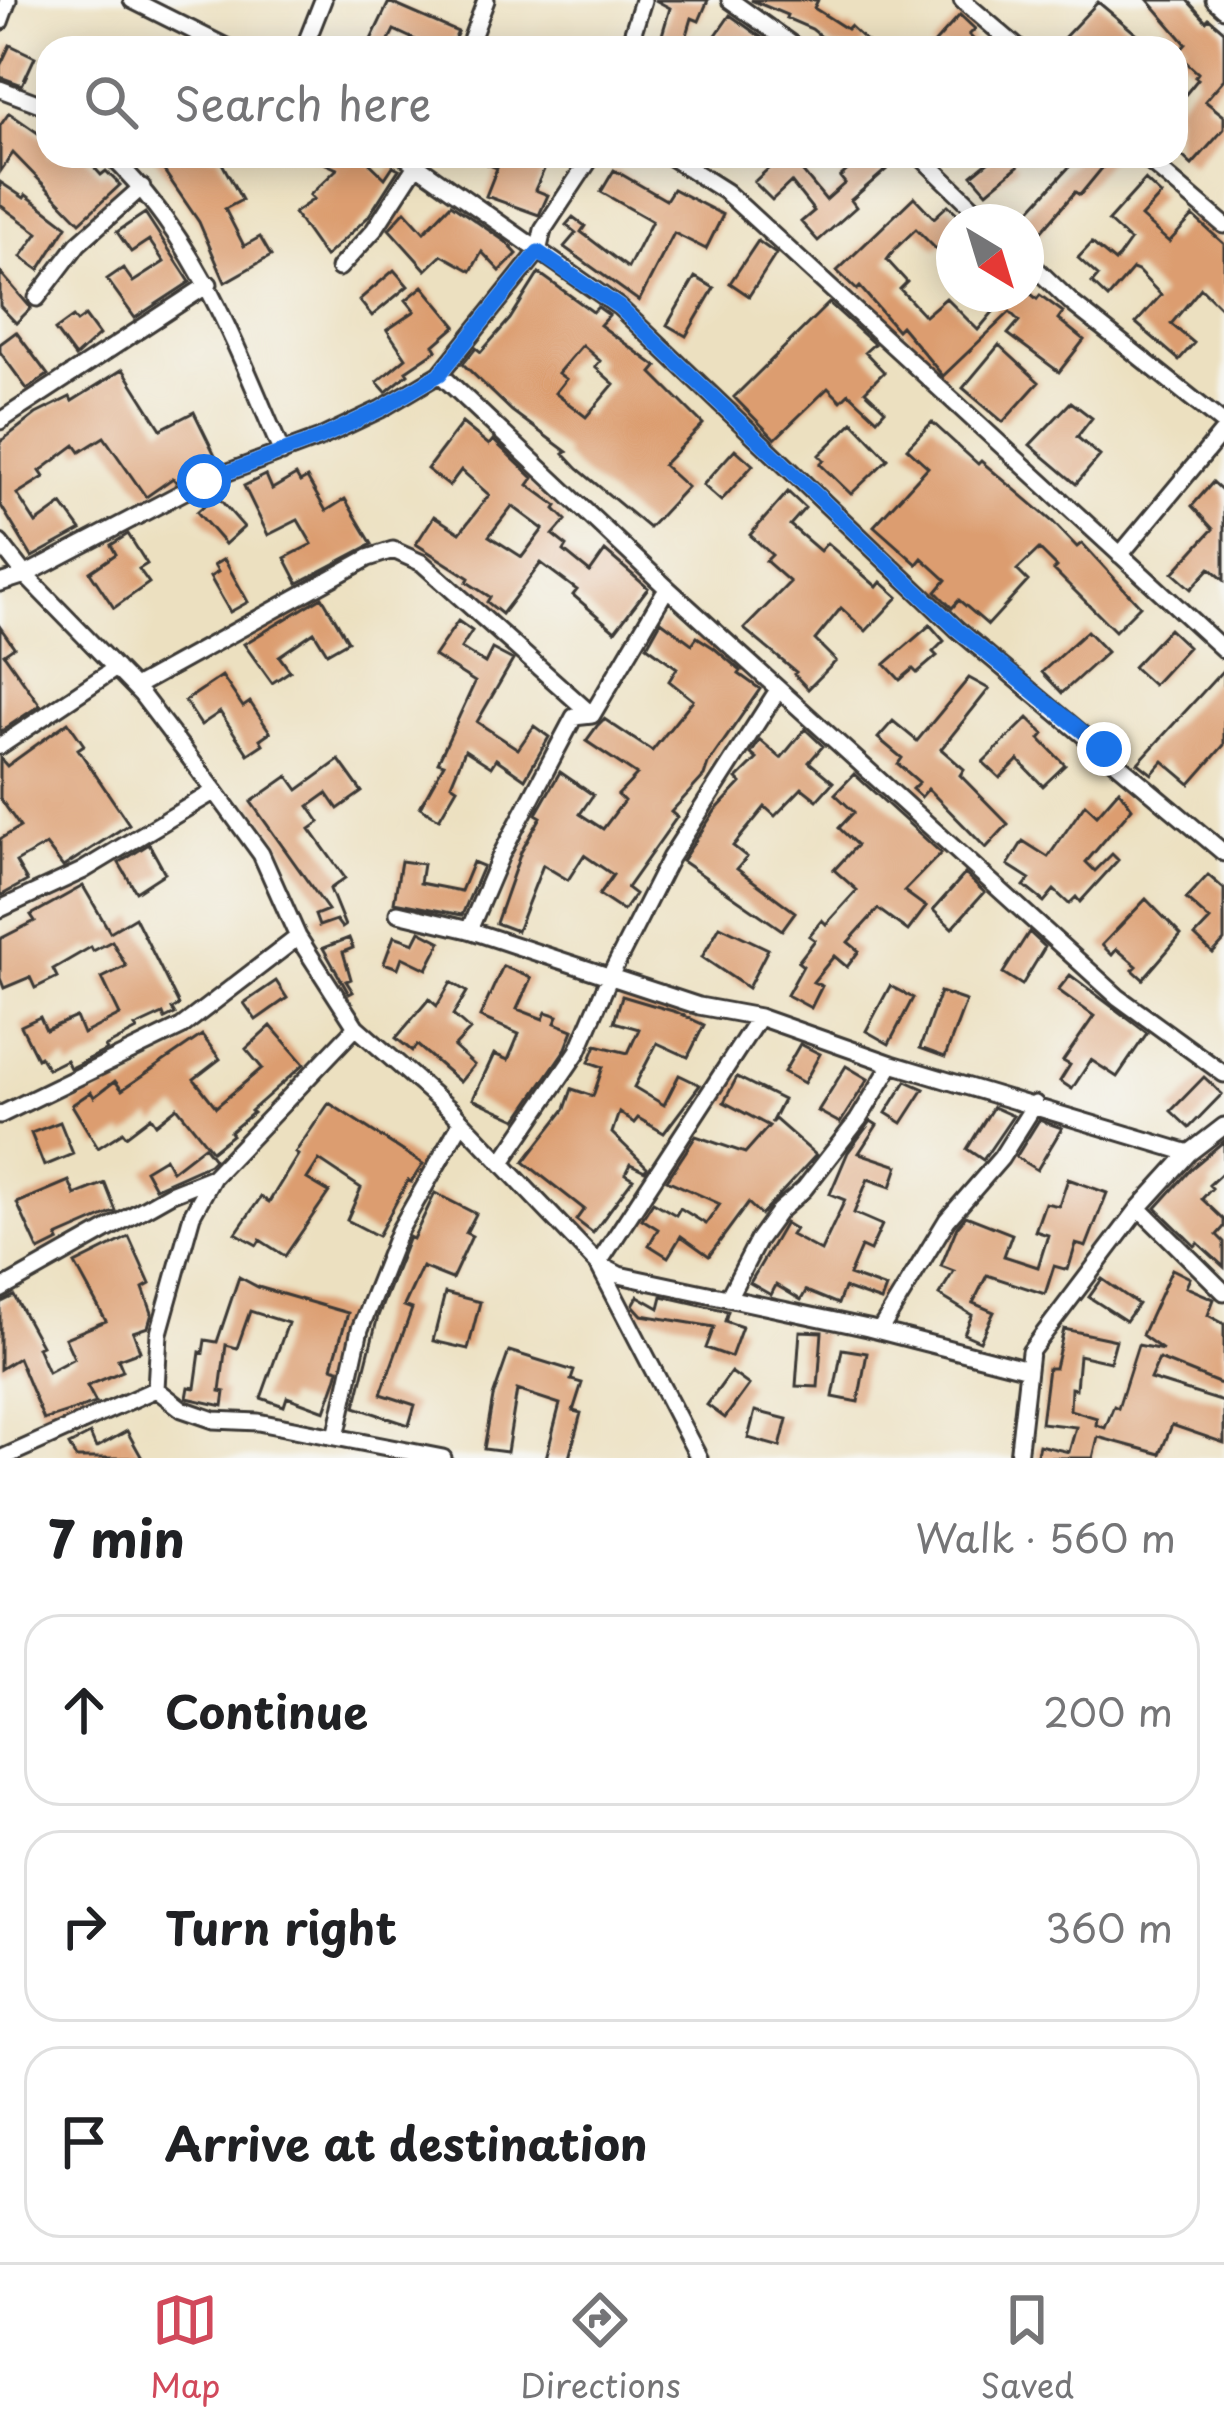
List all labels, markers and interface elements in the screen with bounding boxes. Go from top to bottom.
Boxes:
search box [36,36,1188,168]
text: Search here [174,68,431,136]
icon: search [78,69,144,135]
north arrow [936,204,1044,312]
route start [177,454,231,508]
route end [1077,722,1131,776]
text: 7 min [48,1498,185,1575]
text: Walk · 560 m [915,1507,1176,1566]
text: Continue [165,1676,368,1744]
icon: ahead [51,1677,117,1743]
text: 200 m [1043,1681,1173,1740]
text: Turn right [165,1892,397,1960]
icon: right [51,1893,117,1959]
text: 360 m [1045,1897,1173,1956]
text: Arrive at destination [165,2108,648,2176]
icon: arrive [51,2109,117,2175]
tab: Map [150,2287,220,2409]
tab: Directions [520,2287,681,2409]
tab: Saved [980,2287,1074,2409]

